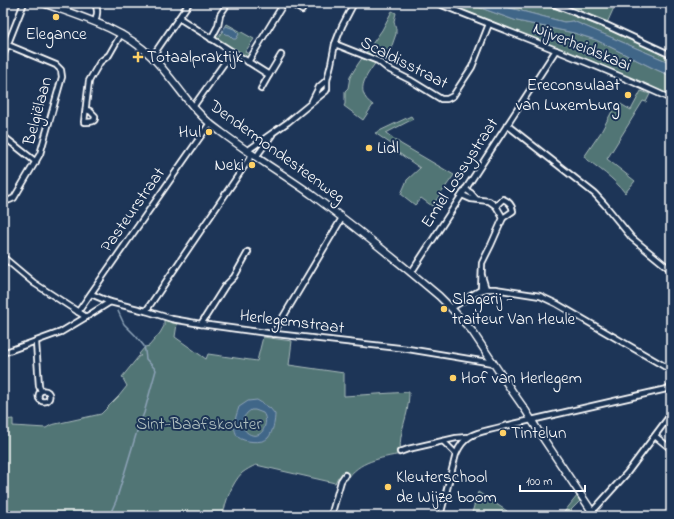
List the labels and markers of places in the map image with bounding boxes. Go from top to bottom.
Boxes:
marker: Elegance [51,12,61,22]
place label: Elegance [25,22,87,49]
place label: Totaalpraktijk [147,45,243,70]
marker: Totaalpraktijk [132,51,144,63]
place label: Ereconsulaat van Luxemburg [516,73,620,120]
marker: Ereconsulaat van Luxemburg [623,90,633,100]
place label: Hul [179,120,201,145]
marker: Hul [204,127,214,137]
place label: Lidl [377,136,399,161]
marker: Lidl [364,143,374,153]
place label: Neki [214,153,244,178]
marker: Neki [247,160,257,170]
place label: Slagerij - traiteur Van Heule [452,287,576,332]
marker: Slagerij - traiteur Van Heule [439,304,449,314]
place label: Hof van Herlegem [461,366,582,393]
marker: Hof van Herlegem [448,373,458,383]
place label: Tintelun [511,421,566,446]
marker: Tintelun [498,428,508,438]
place label: Kleuterschool de Wijze boom [396,465,497,510]
marker: Kleuterschool de Wijze boom [383,482,393,492]

